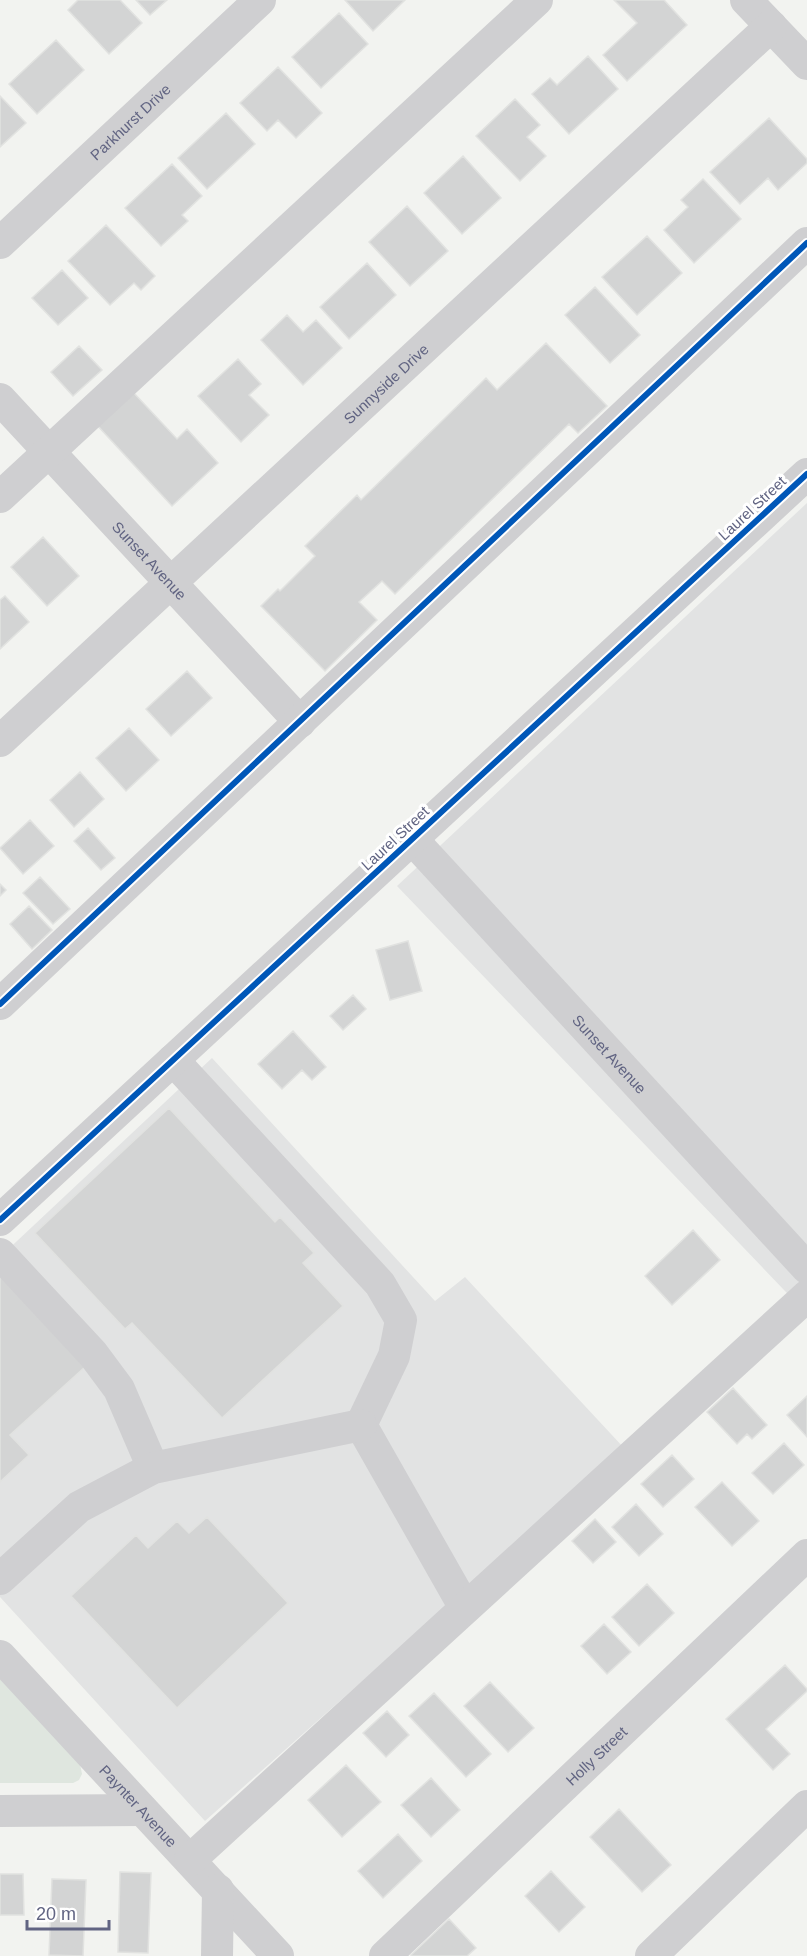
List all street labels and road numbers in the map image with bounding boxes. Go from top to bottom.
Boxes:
street label: Parkhurst Drive [86,80,174,163]
street label: Sunnyside Drive [340,340,432,427]
street label: Laurel Street [715,472,790,544]
street label: Sunset Avenue [109,518,190,603]
street label: Laurel Street [358,802,433,874]
street label: Sunset Avenue [569,1011,650,1097]
street label: Holly Street [562,1722,631,1788]
street label: Paynter Avenue [97,1761,181,1850]

